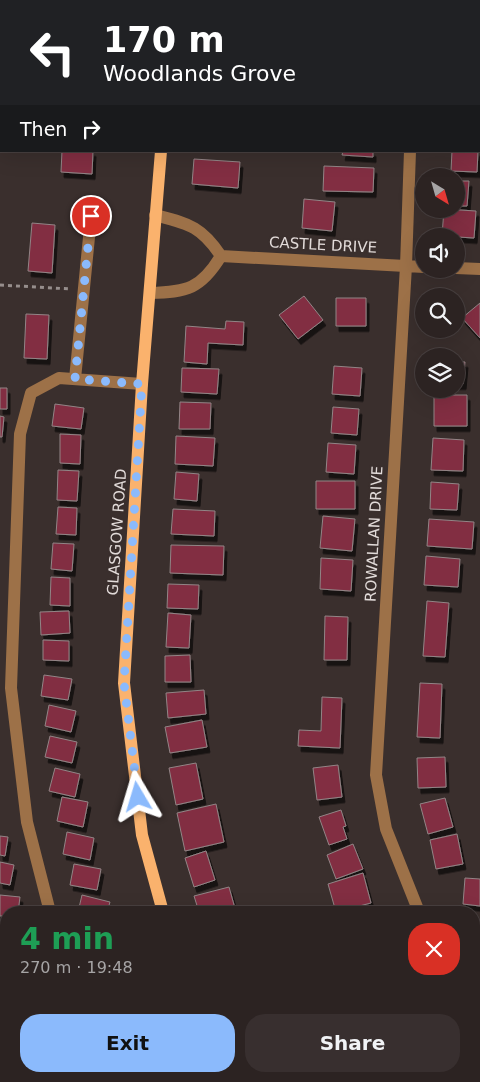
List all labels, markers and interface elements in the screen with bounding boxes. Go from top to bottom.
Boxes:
icon: left [20,20,85,85]
text: 170 m [103,20,225,60]
text: Woodlands Grove [103,61,296,86]
icon: right [77,115,105,143]
text: Then [20,118,67,140]
north arrow [415,168,465,218]
map controls [415,168,465,398]
pin [70,195,112,237]
icon: arrive [77,202,105,230]
button: sound [415,228,465,278]
street label: CASTLE DRIVE [269,233,377,257]
button: search [415,288,465,338]
button: layers [415,348,465,398]
street label: ROWALLAN DRIVE [361,466,387,602]
street label: GLASGOW ROAD [104,468,130,596]
position arrow [111,770,163,822]
text: 4 min [20,921,114,956]
button: close [408,923,460,975]
text: 270 m · 19:48 [20,958,133,977]
button: Exit [20,1014,235,1072]
button: Share [245,1014,460,1072]

